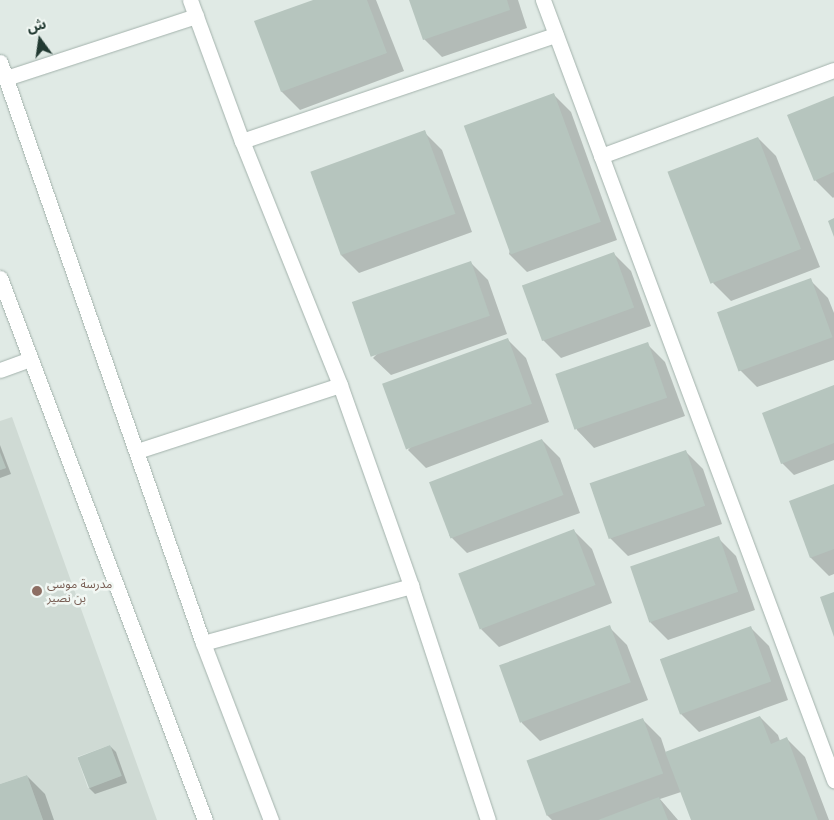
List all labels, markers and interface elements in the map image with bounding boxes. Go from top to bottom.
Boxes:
text: ش [25,14,48,36]
north arrow [15,15,65,65]
place label: مدرسة موسى بن نصير [47,577,112,605]
marker: مدرسة موسى بن نصير [31,585,43,597]

